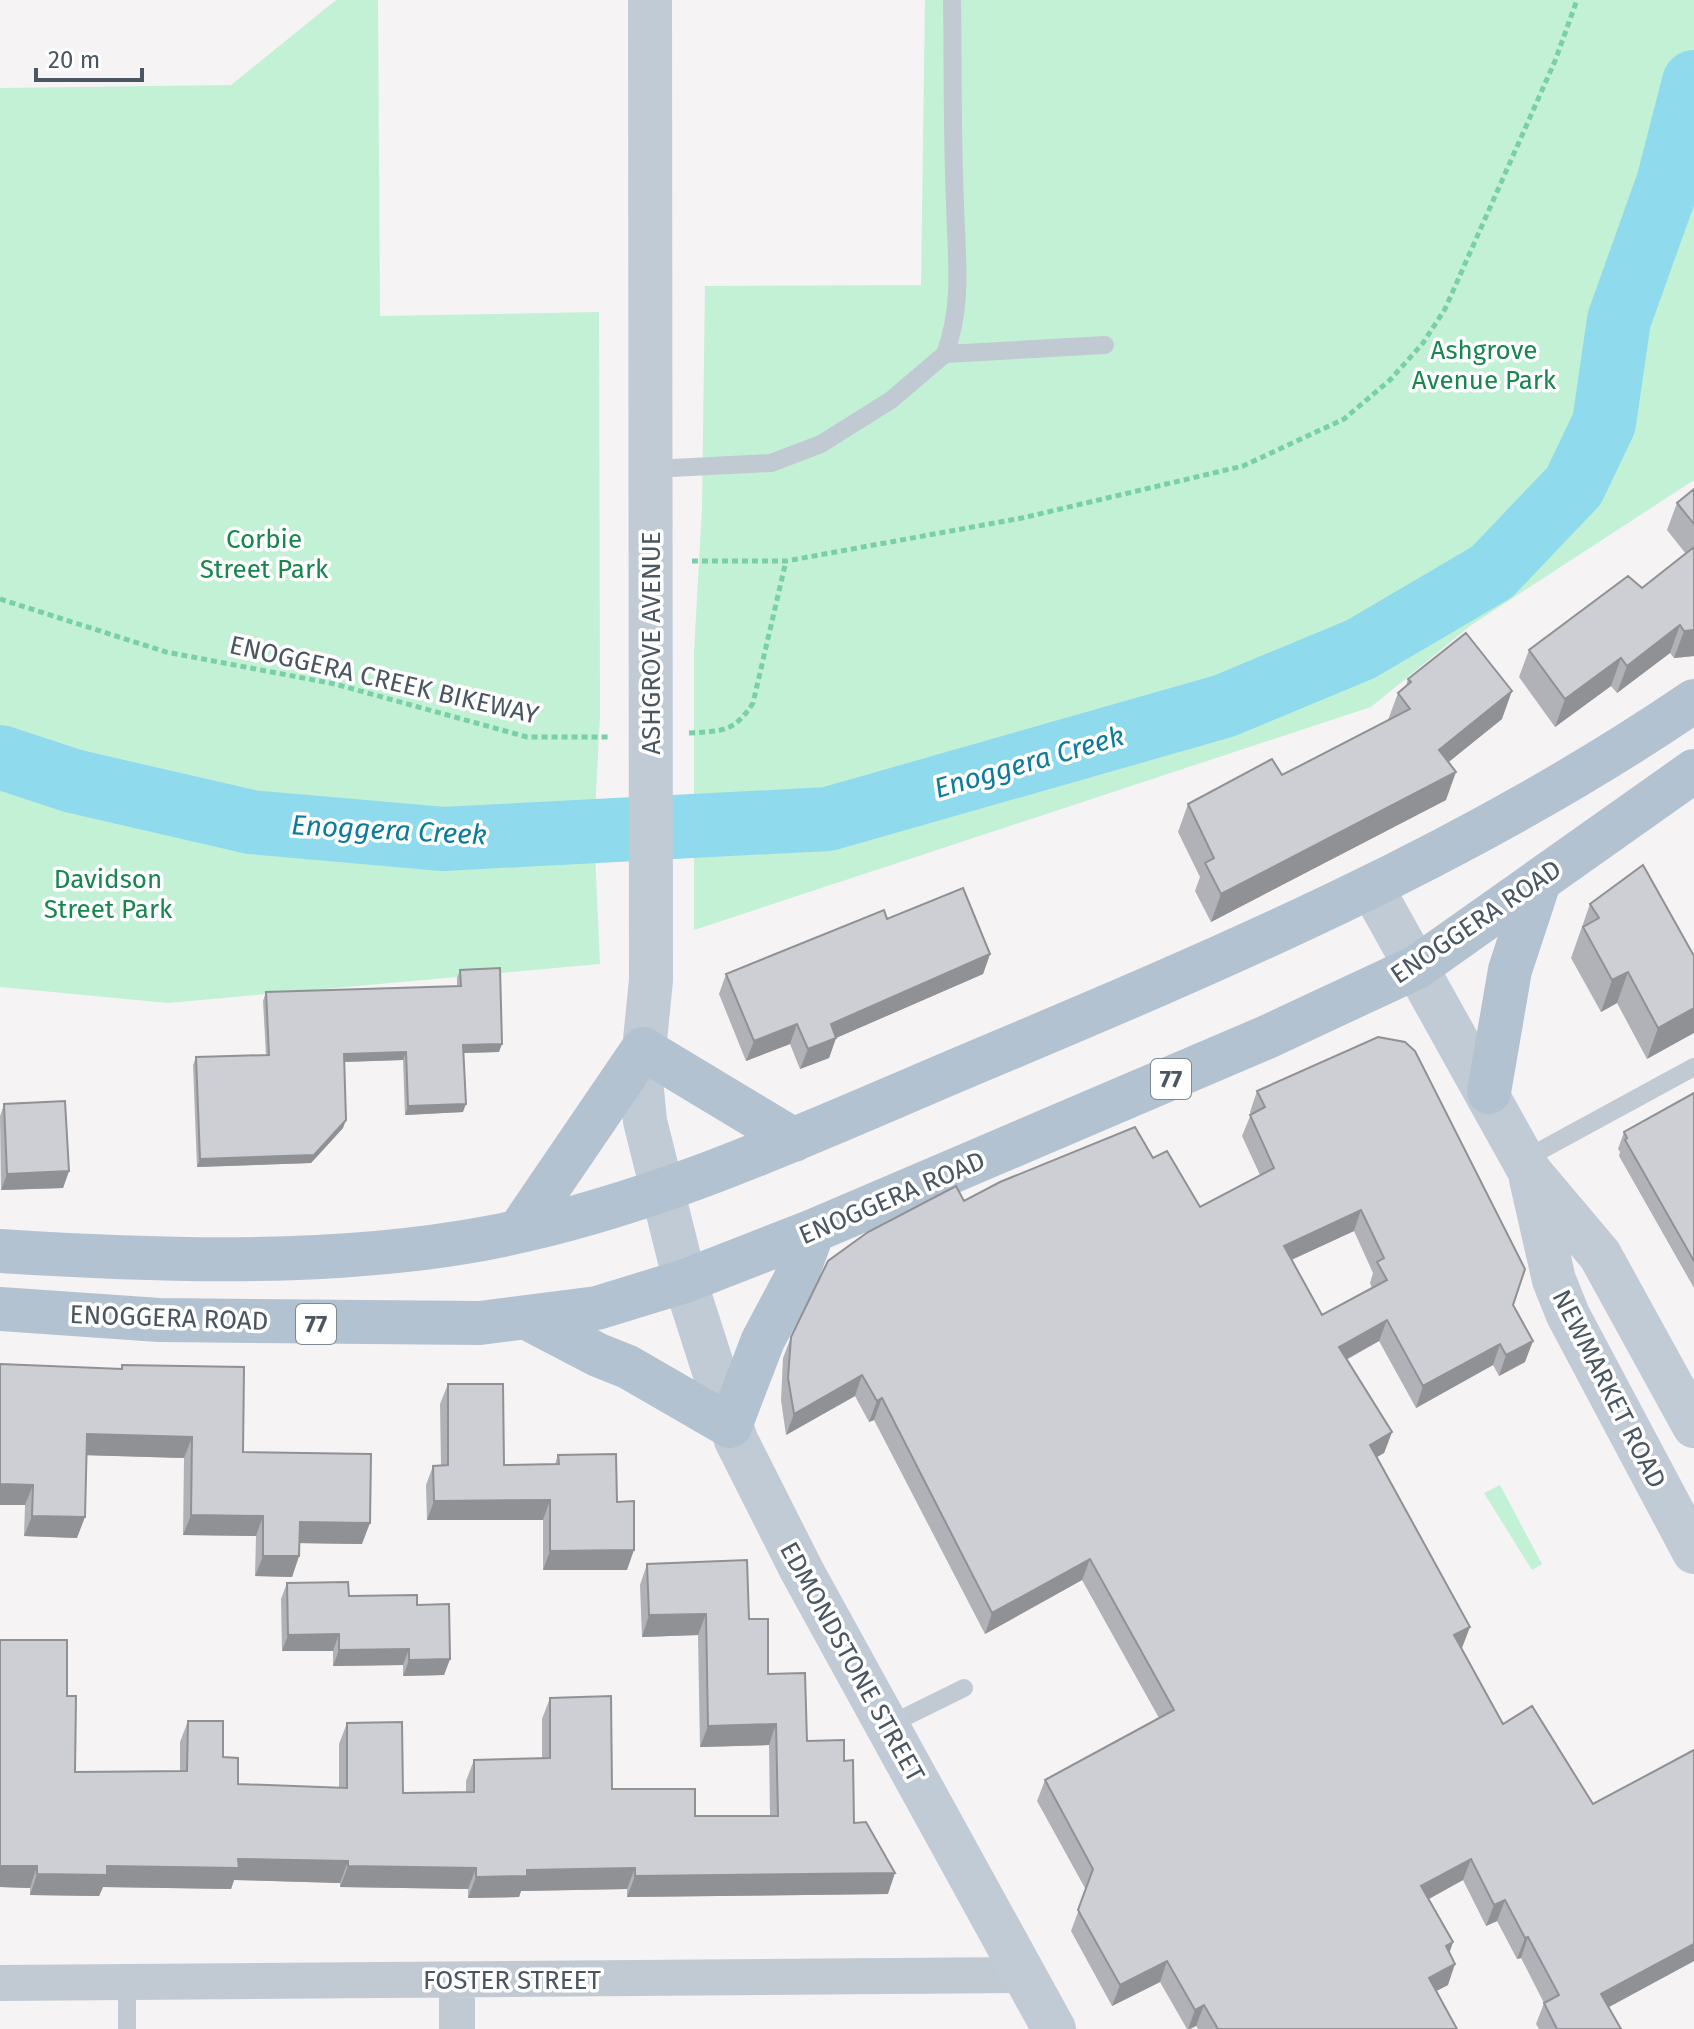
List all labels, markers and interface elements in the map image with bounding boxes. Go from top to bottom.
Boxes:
scale bar [36,32,142,82]
text: 20 m [48,46,100,74]
park label: Ashgrove Avenue Park [1412,335,1557,396]
park label: Corbie Street Park [200,524,329,585]
street label: ASHGROVE AVENUE [636,531,667,755]
street label: ENOGGERA CREEK BIKEWAY [226,629,542,731]
water label: Enoggera Creek [930,719,1128,805]
water label: Enoggera Creek [290,808,488,852]
street label: ENOGGERA ROAD [1385,854,1567,990]
park label: Davidson Street Park [44,864,173,925]
road number: 77 [1151,1059,1191,1099]
street label: ENOGGERA ROAD [794,1145,990,1251]
street label: NEWMARKET ROAD [1546,1285,1672,1493]
street label: ENOGGERA ROAD [69,1299,269,1337]
road number: 77 [296,1304,336,1344]
street label: EDMONDSTONE STREET [773,1537,931,1788]
street label: FOSTER STREET [423,1965,602,1996]

